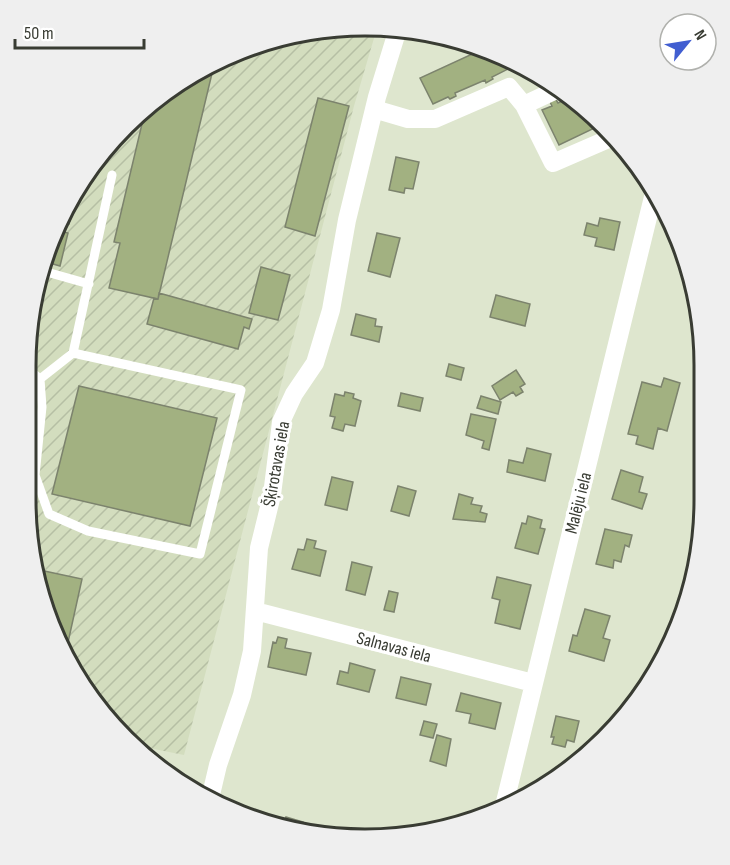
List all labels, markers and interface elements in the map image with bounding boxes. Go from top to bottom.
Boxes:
scale bar [15,12,144,50]
north arrow [658,12,718,72]
text: 50 m [24,23,54,44]
text: N [689,27,710,44]
street label: Šķirotavas iela [259,420,294,508]
street label: Malēju iela [561,470,596,536]
street label: Salnavas iela [354,627,434,668]

